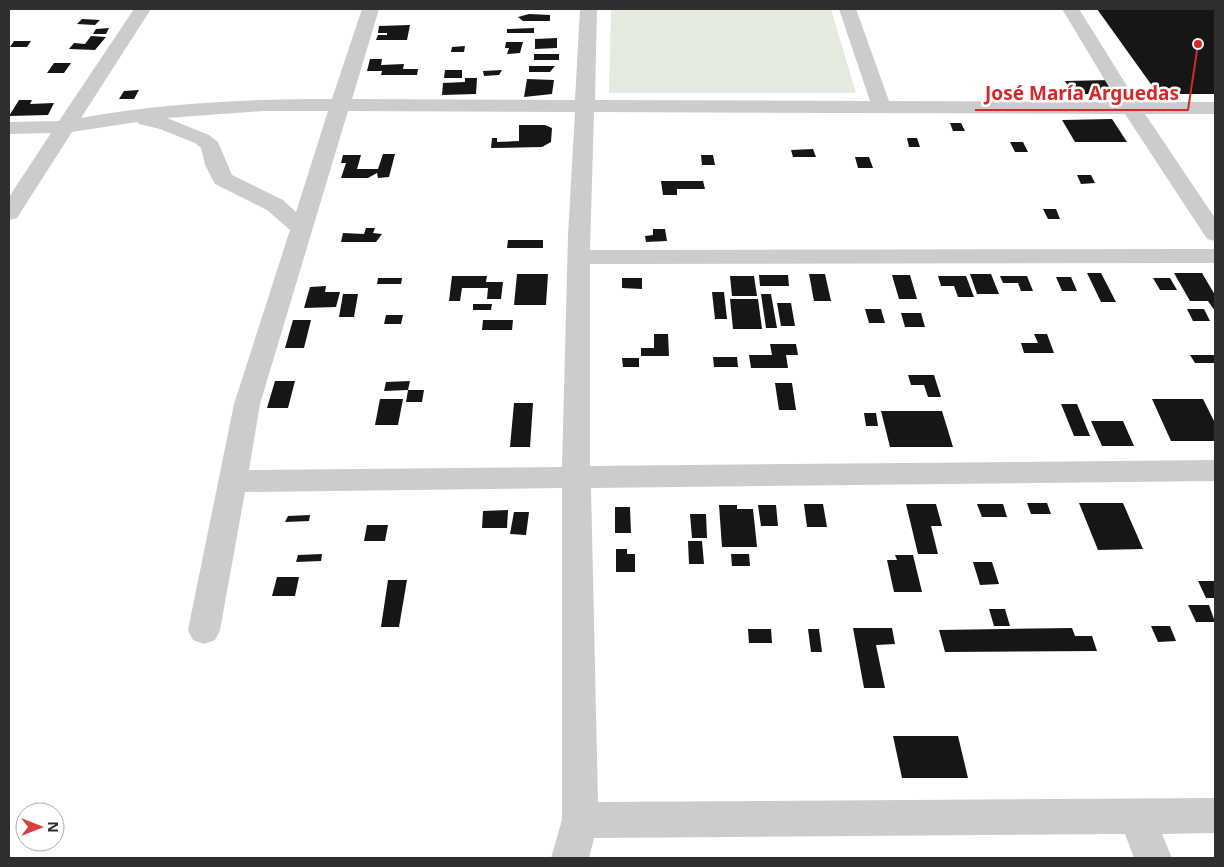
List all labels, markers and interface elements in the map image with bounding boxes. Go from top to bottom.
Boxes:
callout: José María Arguedas [975,76,1188,110]
text: José María Arguedas [983,80,1179,106]
north arrow [15,802,65,852]
text: N [44,821,63,833]

